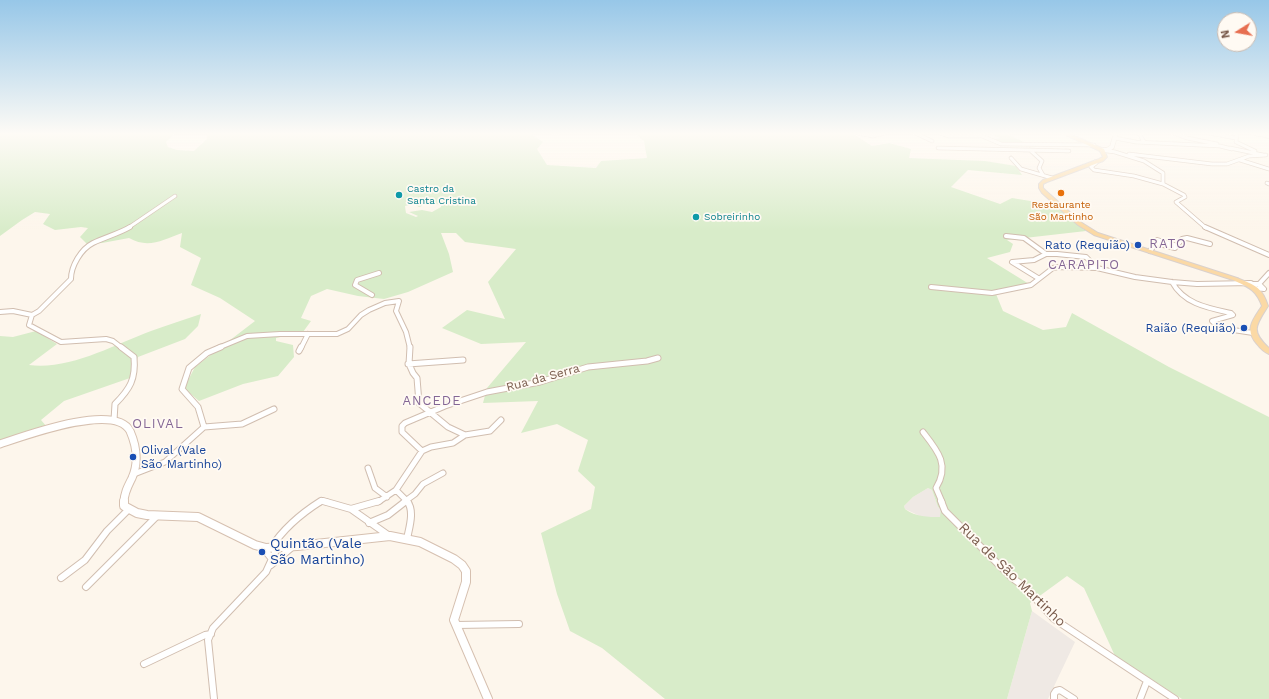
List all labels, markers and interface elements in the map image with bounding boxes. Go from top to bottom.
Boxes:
north arrow [1217,12,1257,52]
text: N [1219,29,1233,39]
place label: Castro da Santa Cristina [407,183,476,206]
marker: Restaurante São Martinho [1056,188,1066,198]
marker: Castro da Santa Cristina [394,190,404,200]
place label: Restaurante São Martinho [1029,199,1093,222]
place label: Sobreirinho [704,211,760,223]
marker: Sobreirinho [691,212,701,222]
district label: RATO [1149,236,1187,252]
place label: Rato (Requião) [1045,238,1130,252]
marker: Rato (Requião) [1133,240,1143,250]
district label: CARAPITO [1048,257,1120,273]
place label: Raião (Requião) [1146,321,1236,335]
marker: Raião (Requião) [1239,323,1249,333]
street label: Rua da Serra [505,361,581,395]
district label: ANCEDE [402,393,462,409]
district label: OLIVAL [132,416,184,432]
place label: Olival (Vale São Martinho) [141,443,222,471]
marker: Olival (Vale São Martinho) [128,452,138,462]
street label: Rua de São Martinho [955,519,1069,631]
place label: Quintão (Vale São Martinho) [270,536,365,568]
marker: Quintão (Vale São Martinho) [257,547,267,557]

